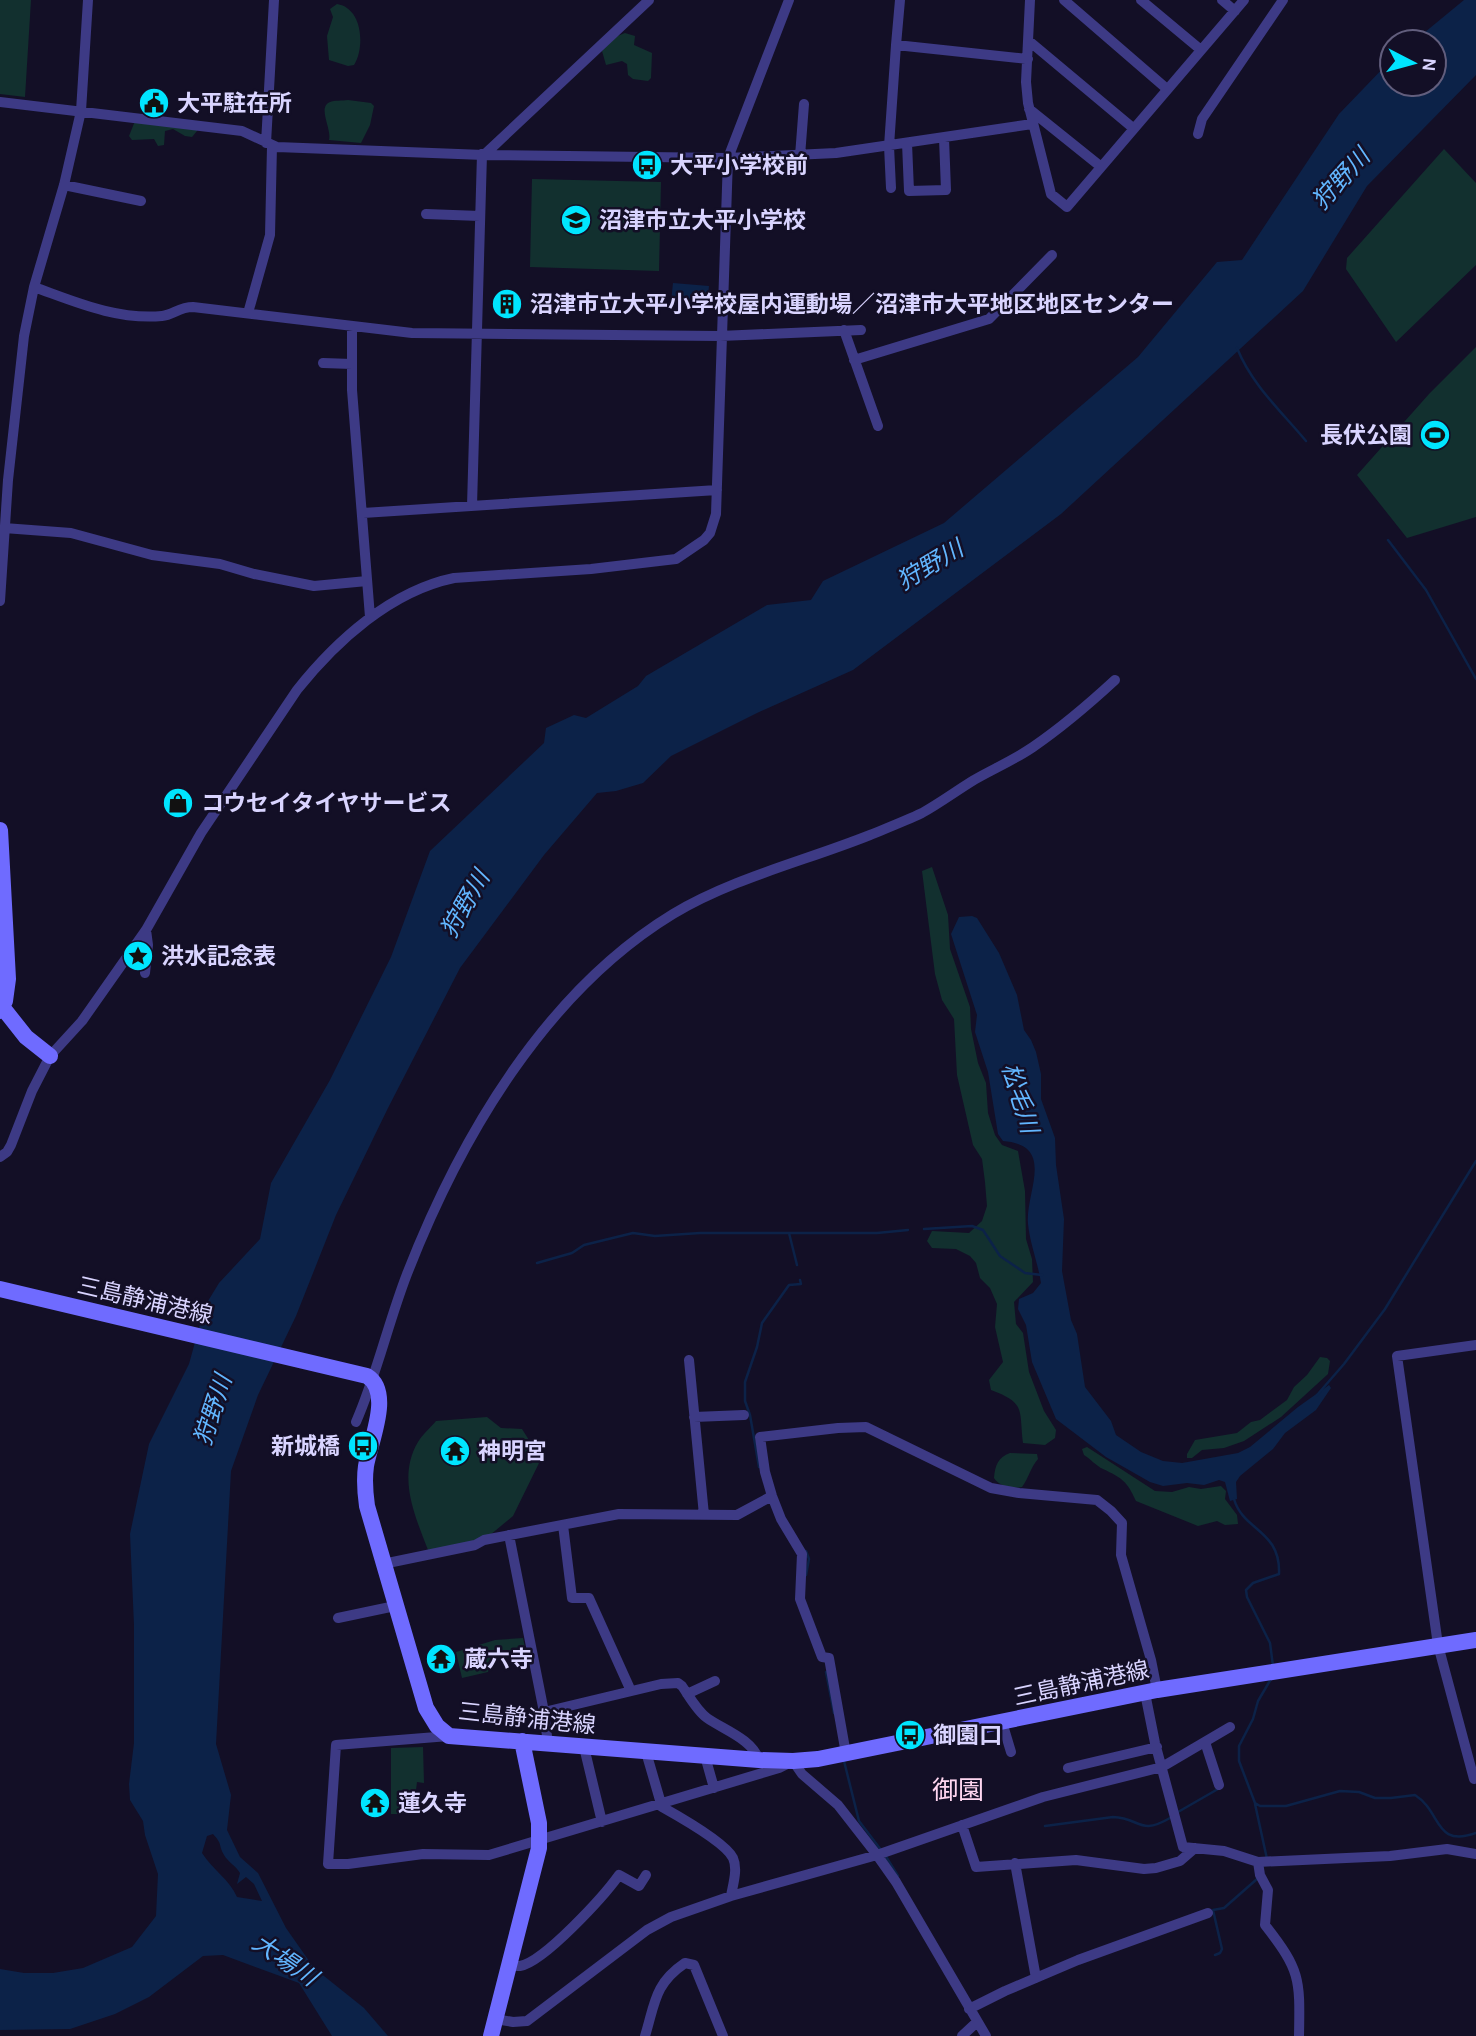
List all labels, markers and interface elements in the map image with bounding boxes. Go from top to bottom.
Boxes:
north arrow [1378,28,1448,98]
text: N [1417,57,1441,73]
public building icon: 大平駐在所 [137,86,171,120]
place label: 大平駐在所 [177,90,292,117]
water label: 狩野川 [1307,141,1378,215]
bus stop icon: 大平小学校前 [630,148,664,182]
place label: 大平小学校前 [670,152,808,179]
school or university icon: 沼津市立大平小学校 [559,203,593,237]
place label: 沼津市立大平小学校 [599,207,806,234]
building icon: 沼津市立大平小学校屋内運動場／沼津市大平地区地区センター [490,287,524,321]
place label: 沼津市立大平小学校屋内運動場／沼津市大平地区地区センター [530,291,1174,318]
sports icon: 長伏公園 [1418,418,1452,452]
place label: 長伏公園 [1320,422,1412,449]
water label: 狩野川 [892,533,971,596]
shop icon: コウセイタイヤサービス [161,786,195,820]
place label: コウセイタイヤサービス [201,790,451,817]
water label: 狩野川 [435,863,497,942]
place icon: 洪水記念表 [121,939,155,973]
place label: 洪水記念表 [161,943,276,970]
water label: 松毛川 [996,1059,1045,1139]
street label: 三島静浦港線 [75,1272,215,1329]
water label: 狩野川 [189,1369,238,1449]
bus stop icon: 新城橋 [346,1429,380,1463]
place label: 新城橋 [271,1433,340,1460]
temple icon: 神明宮 [438,1434,472,1468]
place label: 神明宮 [478,1438,547,1465]
temple icon: 蔵六寺 [424,1642,458,1676]
place label: 蔵六寺 [464,1646,533,1673]
street label: 三島静浦港線 [1011,1656,1151,1711]
street label: 三島静浦港線 [457,1698,597,1739]
bus stop icon: 御園口 [893,1718,927,1752]
place label: 御園口 [933,1722,1002,1749]
district label: 御園 [932,1775,984,1806]
temple icon: 蓮久寺 [358,1786,392,1820]
place label: 蓮久寺 [398,1790,467,1817]
water label: 大場川 [247,1928,325,1993]

